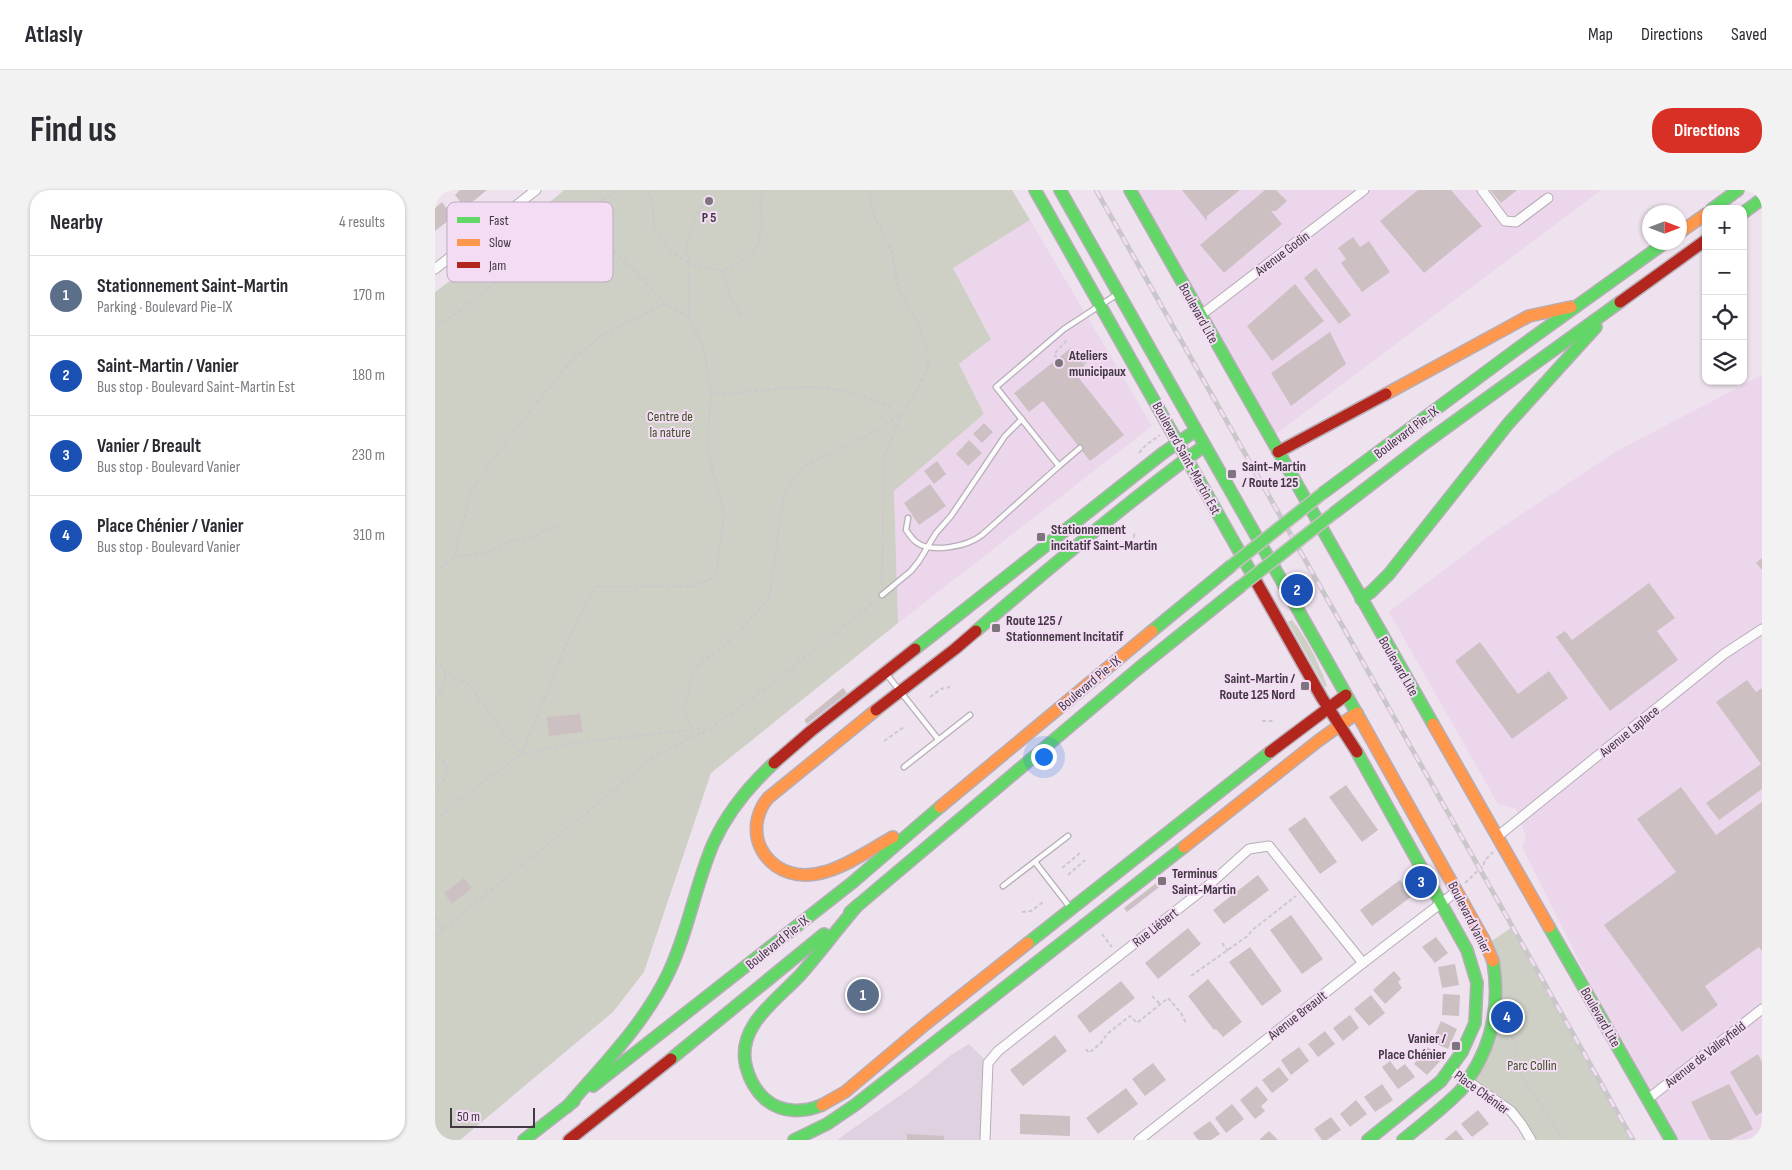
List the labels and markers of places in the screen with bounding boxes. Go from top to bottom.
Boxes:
marker: P 5 [703,195,715,207]
place label: P 5 [702,209,716,226]
place label: Ateliers municipaux [1068,347,1126,380]
marker: Ateliers municipaux [1053,357,1065,369]
place label: Saint-Martin / Route 125 [1242,458,1306,491]
marker: Saint-Martin / Route 125 [1226,468,1238,480]
place label: Stationnement incitatif Saint-Martin [1051,521,1157,554]
marker: Stationnement incitatif Saint-Martin [1035,531,1047,543]
pin: 2 [1281,571,1313,609]
place label: Route 125 / Stationnement Incitatif [1006,612,1124,645]
marker: Route 125 / Stationnement Incitatif [990,622,1002,634]
place label: Saint-Martin / Route 125 Nord [1219,670,1295,703]
marker: Saint-Martin / Route 125 Nord [1299,680,1311,692]
pin: 3 [1405,863,1437,901]
place label: Terminus Saint-Martin [1172,865,1236,898]
marker: Terminus Saint-Martin [1156,875,1168,887]
pin: 1 [847,976,879,1014]
pin: 4 [1491,998,1523,1036]
place label: Vanier / Place Chénier [1378,1030,1447,1063]
marker: Vanier / Place Chénier [1450,1040,1462,1052]

